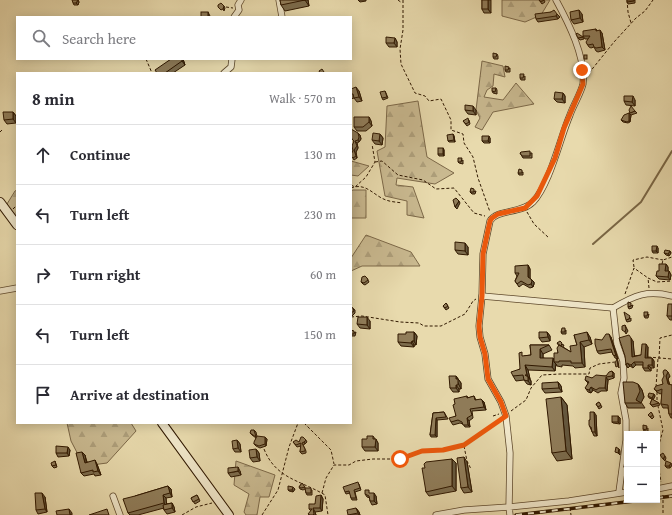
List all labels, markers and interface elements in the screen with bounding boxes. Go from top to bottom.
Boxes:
search box [16,16,352,60]
icon: search [30,27,52,49]
text: Search here [62,28,136,49]
route end [573,61,591,79]
text: 8 min [32,86,74,111]
text: Walk · 570 m [269,89,336,108]
icon: ahead [32,144,54,166]
text: Continue [70,144,131,165]
text: 130 m [304,145,336,164]
icon: left [32,204,54,226]
text: Turn left [70,204,129,225]
text: 230 m [304,205,336,224]
icon: right [32,264,54,286]
text: Turn right [70,264,141,285]
text: 60 m [310,265,336,284]
icon: left [32,324,54,346]
text: Turn left [70,324,129,345]
text: 150 m [304,325,336,344]
icon: arrive [32,384,54,406]
text: Arrive at destination [70,384,209,405]
map controls [624,431,660,503]
button: + [624,431,660,467]
route start [391,450,409,468]
button: − [624,467,660,503]

